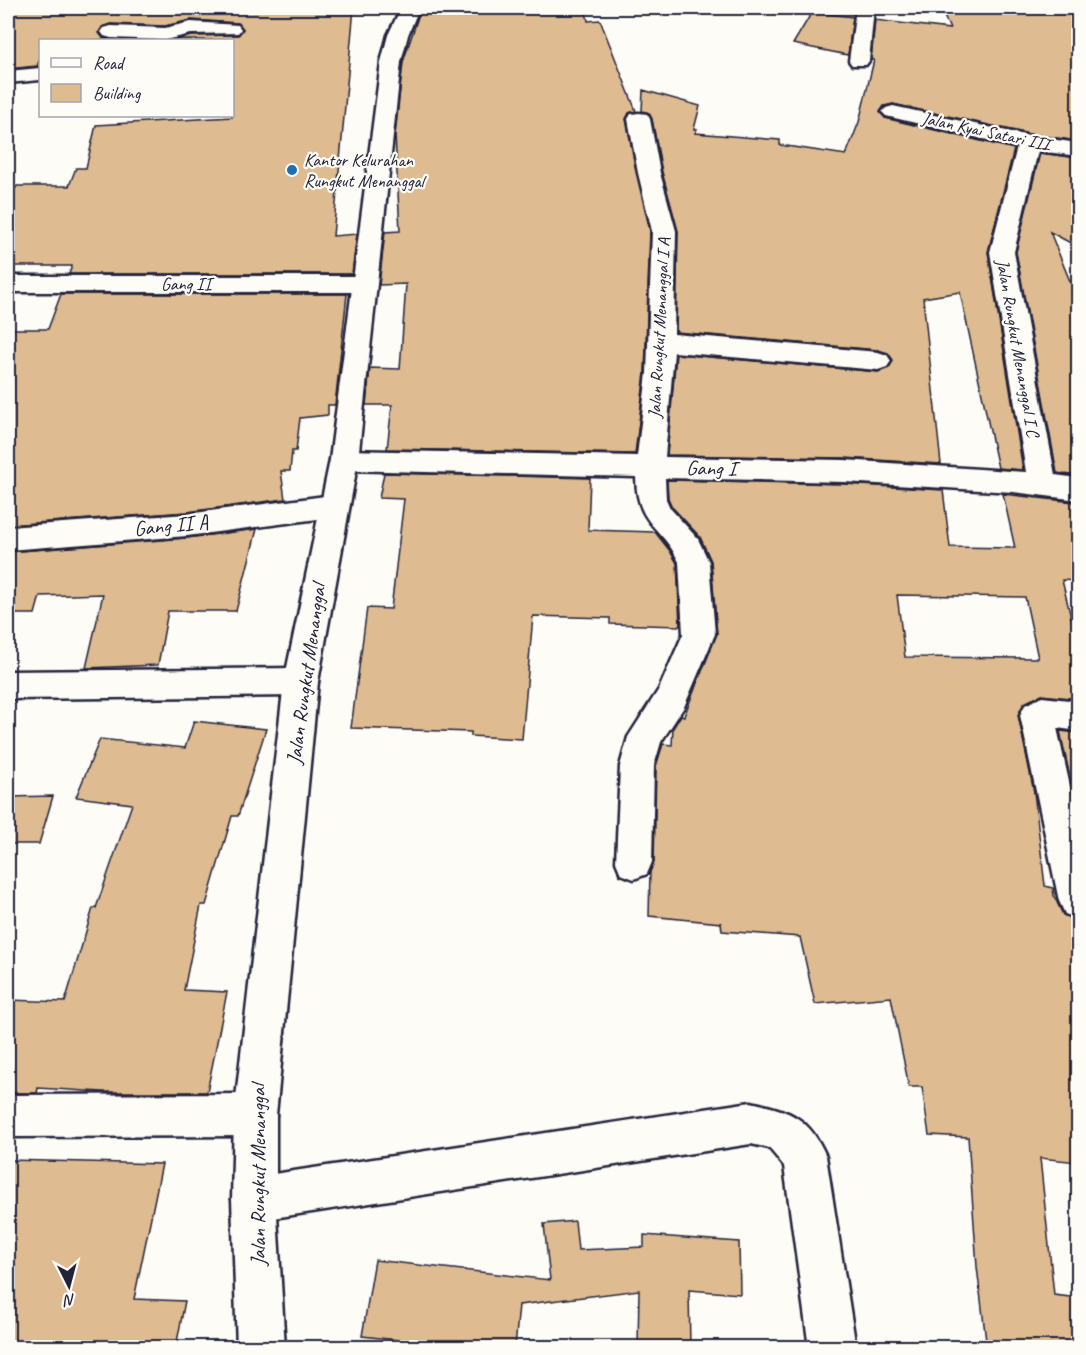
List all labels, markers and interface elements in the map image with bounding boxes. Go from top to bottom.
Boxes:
legend [39,39,234,117]
text: Road [93,52,126,74]
text: Building [93,82,142,104]
street label: Jalan Kyai Satari III [919,106,1056,156]
place label: Kantor Kelurahan Rungkut Menanggal [304,149,427,192]
marker: Kantor Kelurahan Rungkut Menanggal [285,163,299,177]
street label: Jalan Rungkut Menanggal I A [643,236,675,420]
street label: Jalan Rungkut Menanggal I C [991,256,1045,441]
street label: Gang II [161,273,215,295]
street label: Gang I [686,455,741,482]
street label: Gang II A [133,508,210,542]
street label: Jalan Rungkut Menanggal [280,579,332,767]
street label: Jalan Rungkut Menanggal [245,1081,271,1267]
north arrow [39,1256,99,1316]
text: N [61,1289,76,1311]

